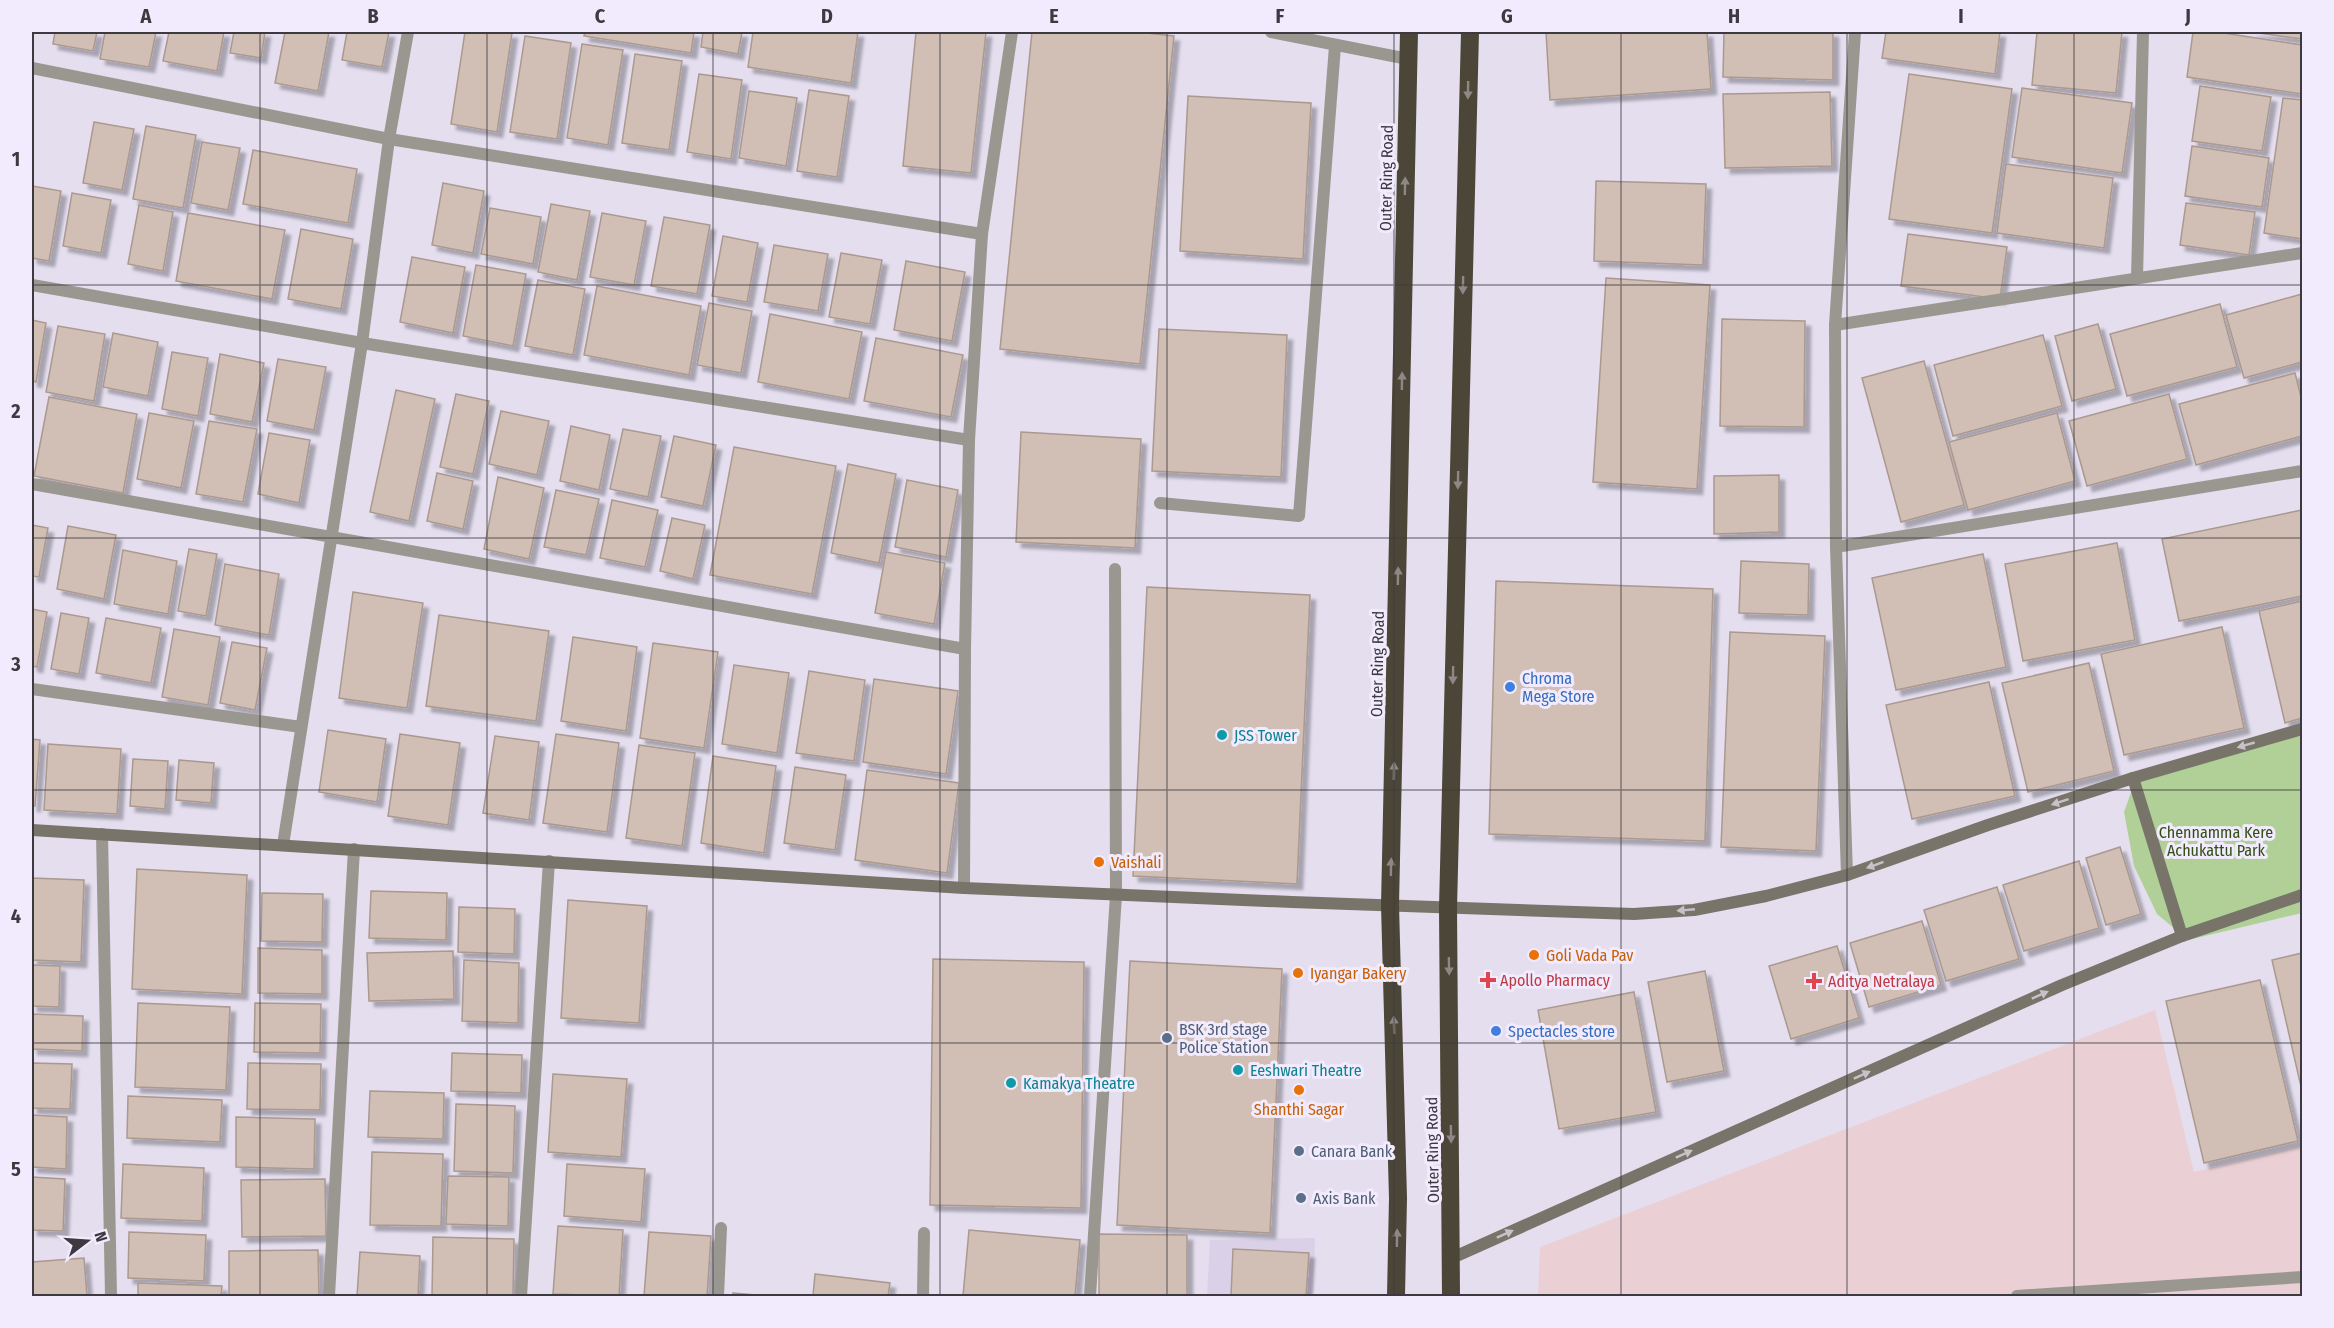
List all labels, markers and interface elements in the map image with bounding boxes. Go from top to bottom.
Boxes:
text: A [140,4,153,28]
text: B [367,4,379,28]
text: C [595,4,606,28]
text: D [821,4,833,28]
text: E [1049,4,1059,28]
text: F [1276,4,1285,28]
text: G [1501,4,1513,28]
text: H [1728,4,1740,28]
text: I [1958,4,1964,28]
text: J [2184,4,2191,28]
one-way arrow [1463,80,1472,99]
street label: Outer Ring Road [1376,125,1397,231]
text: 1 [12,147,20,171]
one-way arrow [1401,177,1410,196]
one-way arrow [1458,275,1468,294]
one-way arrow [1397,372,1407,391]
text: 2 [10,399,21,423]
one-way arrow [1453,470,1463,489]
one-way arrow [1394,567,1403,586]
street label: Outer Ring Road [1367,611,1388,717]
text: 3 [10,652,21,676]
one-way arrow [1449,665,1458,684]
place label: Chroma Mega Store [1522,669,1595,706]
marker: Chroma Mega Store [1503,680,1517,694]
place label: JSS Tower [1234,726,1297,745]
marker: JSS Tower [1215,728,1229,742]
one-way arrow [2237,741,2255,750]
one-way arrow [1389,762,1398,781]
one-way arrow [2051,797,2069,807]
park label: Chennamma Kere Achukattu Park [2159,823,2273,860]
place label: Vaishali [1111,853,1162,872]
marker: Vaishali [1092,855,1106,869]
one-way arrow [1387,858,1396,877]
one-way arrow [1866,860,1884,870]
text: 4 [11,904,21,928]
one-way arrow [1676,905,1695,915]
place label: Goli Vada Pav [1546,946,1633,965]
marker: Goli Vada Pav [1527,948,1541,962]
one-way arrow [1444,957,1454,976]
place label: Iyangar Bakery [1310,964,1407,983]
marker: Iyangar Bakery [1291,966,1305,980]
place label: Apollo Pharmacy [1500,971,1611,990]
marker: Aditya Netralaya [1805,972,1823,990]
place label: Aditya Netralaya [1828,972,1935,991]
marker: Apollo Pharmacy [1481,973,1495,987]
one-way arrow [2031,990,2049,1000]
one-way arrow [1389,1015,1398,1034]
place label: BSK 3rd stage Police Station [1179,1020,1269,1057]
place label: Spectacles store [1508,1022,1615,1041]
marker: Spectacles store [1489,1024,1503,1038]
marker: BSK 3rd stage Police Station [1160,1031,1174,1045]
place label: Eeshwari Theatre [1250,1061,1362,1080]
marker: Eeshwari Theatre [1231,1063,1245,1077]
one-way arrow [1853,1070,1870,1079]
place label: Kamakya Theatre [1023,1074,1135,1093]
marker: Kamakya Theatre [1004,1076,1018,1090]
marker: Shanthi Sagar [1292,1083,1306,1097]
street label: Outer Ring Road [1422,1097,1443,1203]
place label: Shanthi Sagar [1254,1100,1345,1119]
one-way arrow [1446,1124,1456,1143]
place label: Canara Bank [1311,1142,1393,1161]
marker: Canara Bank [1292,1144,1306,1158]
one-way arrow [1675,1150,1692,1159]
text: 5 [11,1157,21,1181]
place label: Axis Bank [1313,1189,1376,1208]
marker: Axis Bank [1294,1191,1308,1205]
north arrow [57,1211,117,1271]
text: N [90,1229,111,1244]
one-way arrow [1393,1229,1402,1248]
one-way arrow [1497,1229,1515,1239]

